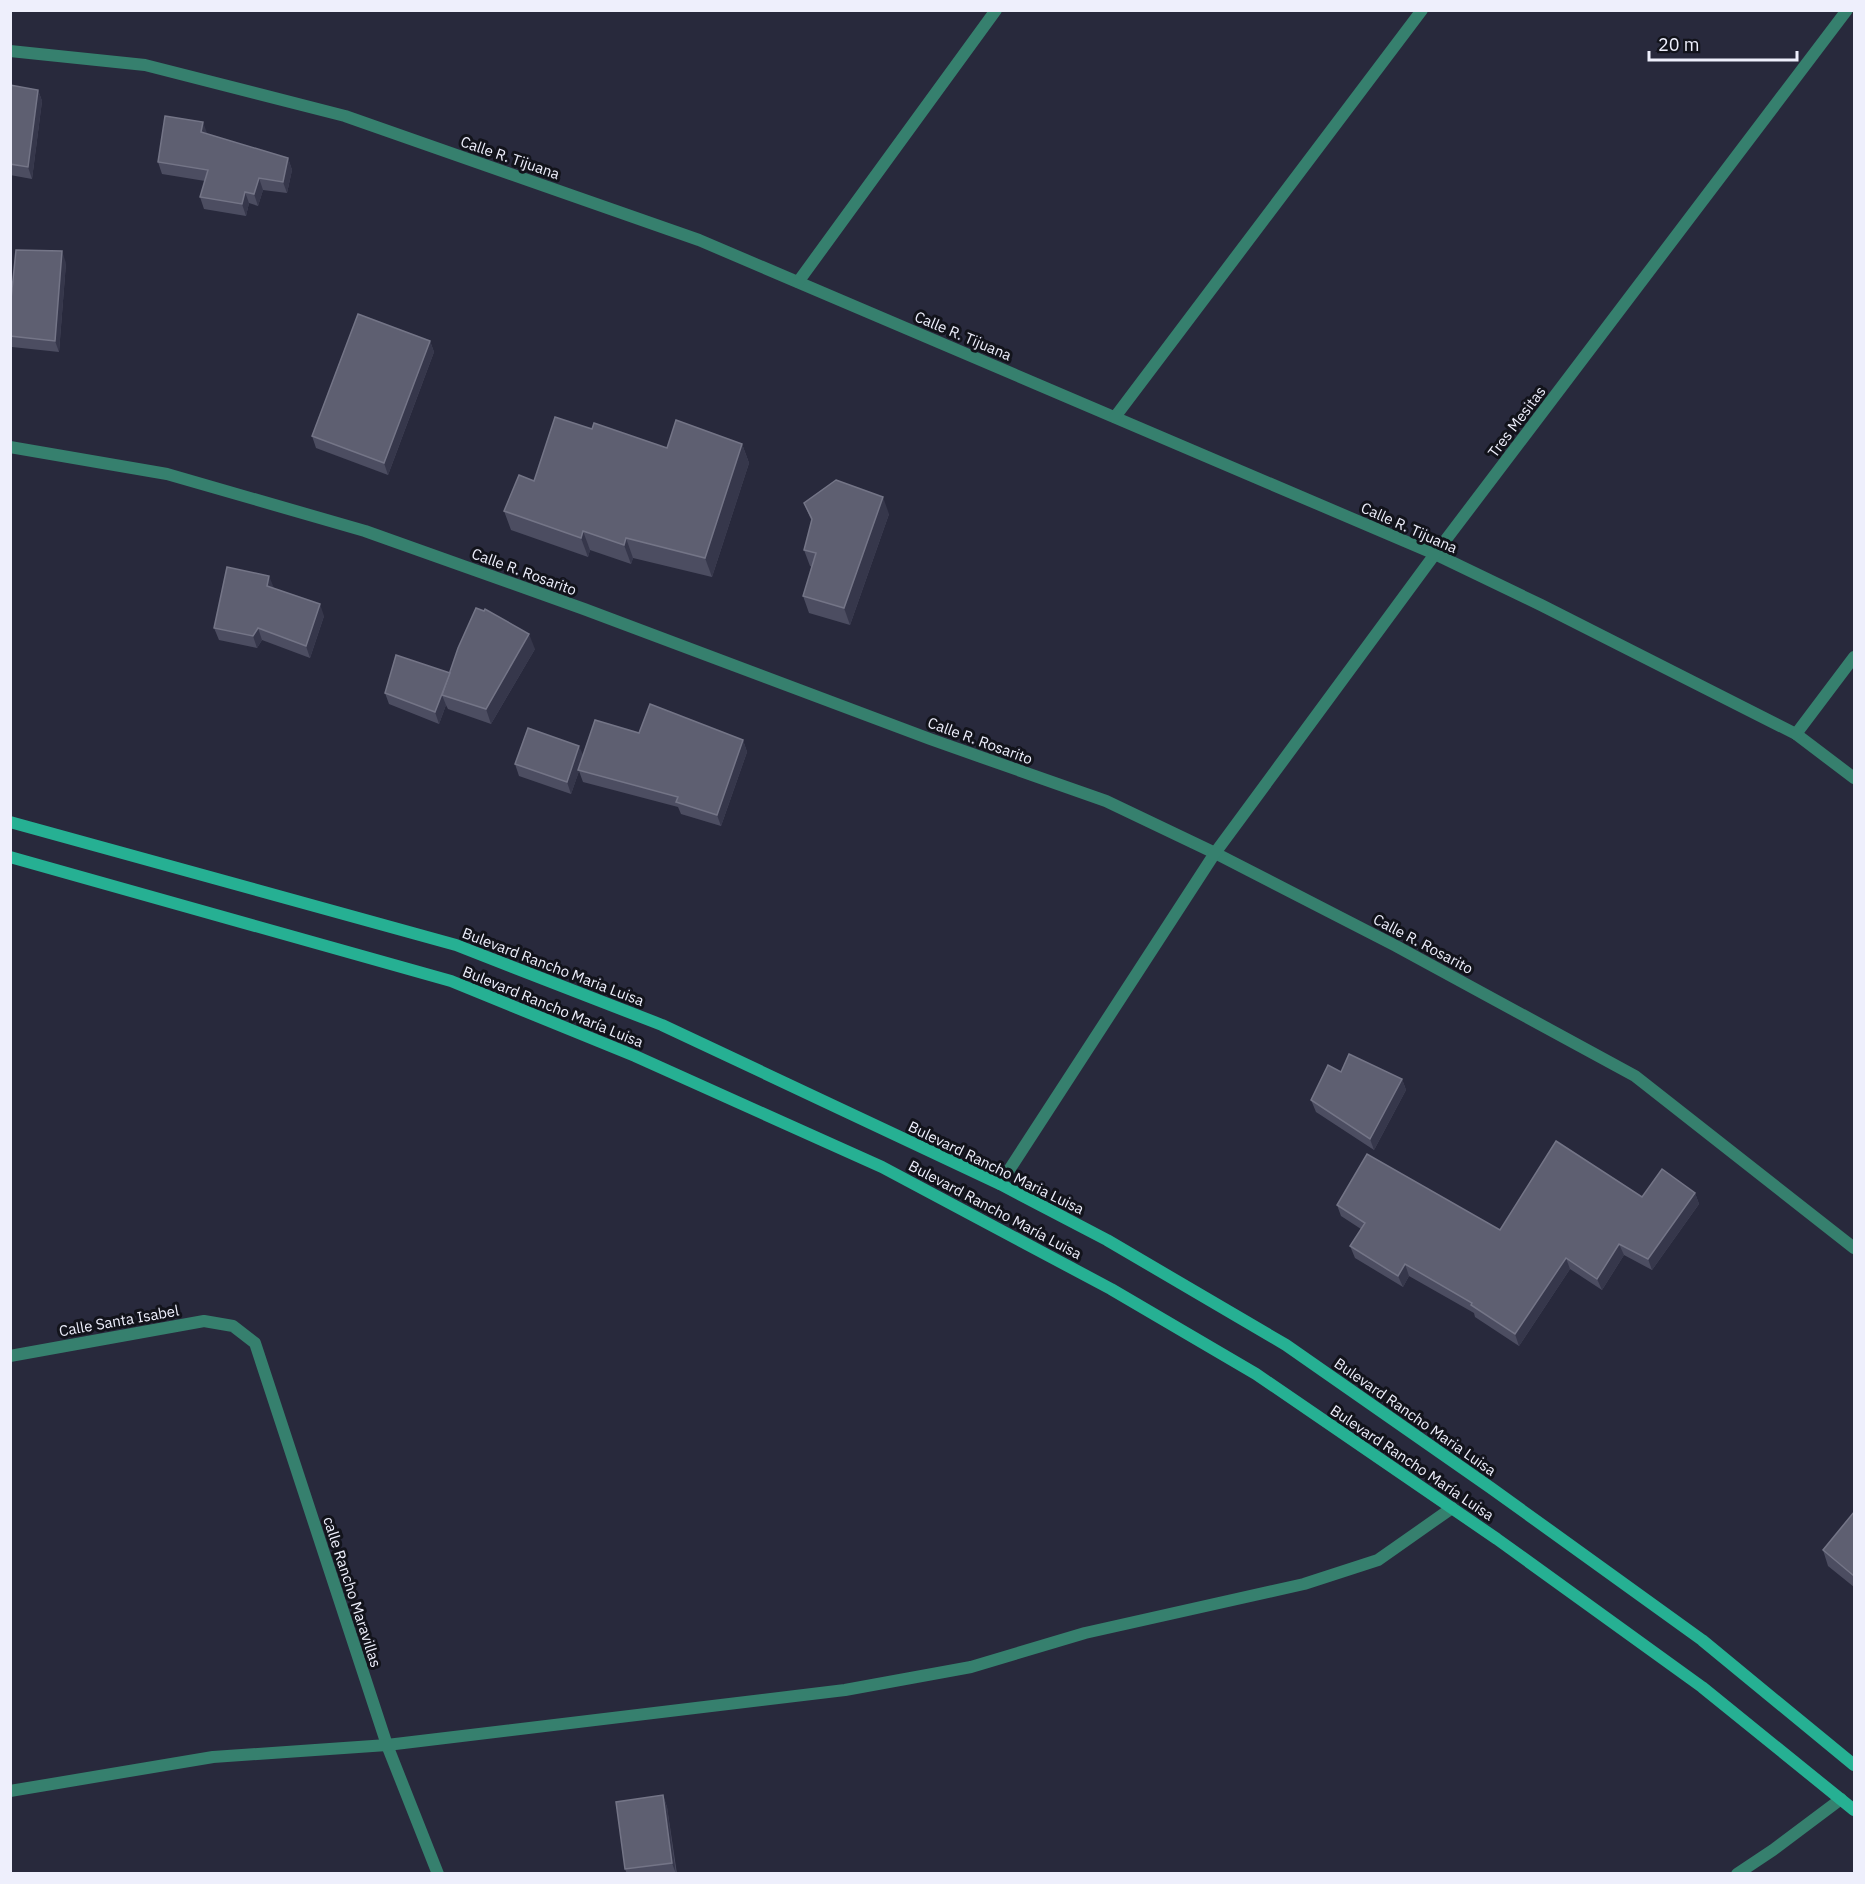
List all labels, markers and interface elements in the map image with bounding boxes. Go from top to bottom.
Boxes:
scale bar [1649,24,1798,62]
text: 20 m [1658,33,1700,56]
street label: Calle R. Tijuana [458,132,562,183]
street label: Calle R. Tijuana [912,307,1015,365]
street label: Tres Mesitas [1484,382,1550,461]
street label: Calle R. Tijuana [1358,498,1460,557]
street label: Calle R. Rosarito [469,544,579,599]
street label: Calle R. Rosarito [925,713,1035,768]
street label: Calle R. Rosarito [1370,909,1476,978]
street label: Bulevard Rancho Maria Luisa [460,923,647,1010]
street label: Bulevard Rancho María Luisa [460,962,646,1052]
street label: Bulevard Rancho Maria Luisa [905,1117,1087,1218]
street label: Bulevard Rancho María Luisa [905,1156,1085,1263]
street label: Calle Santa Isabel [57,1301,180,1340]
street label: Bulevard Rancho Maria Luisa [1331,1353,1500,1480]
street label: Bulevard Rancho María Luisa [1327,1401,1498,1525]
street label: calle Rancho Maravillas [319,1514,386,1670]

